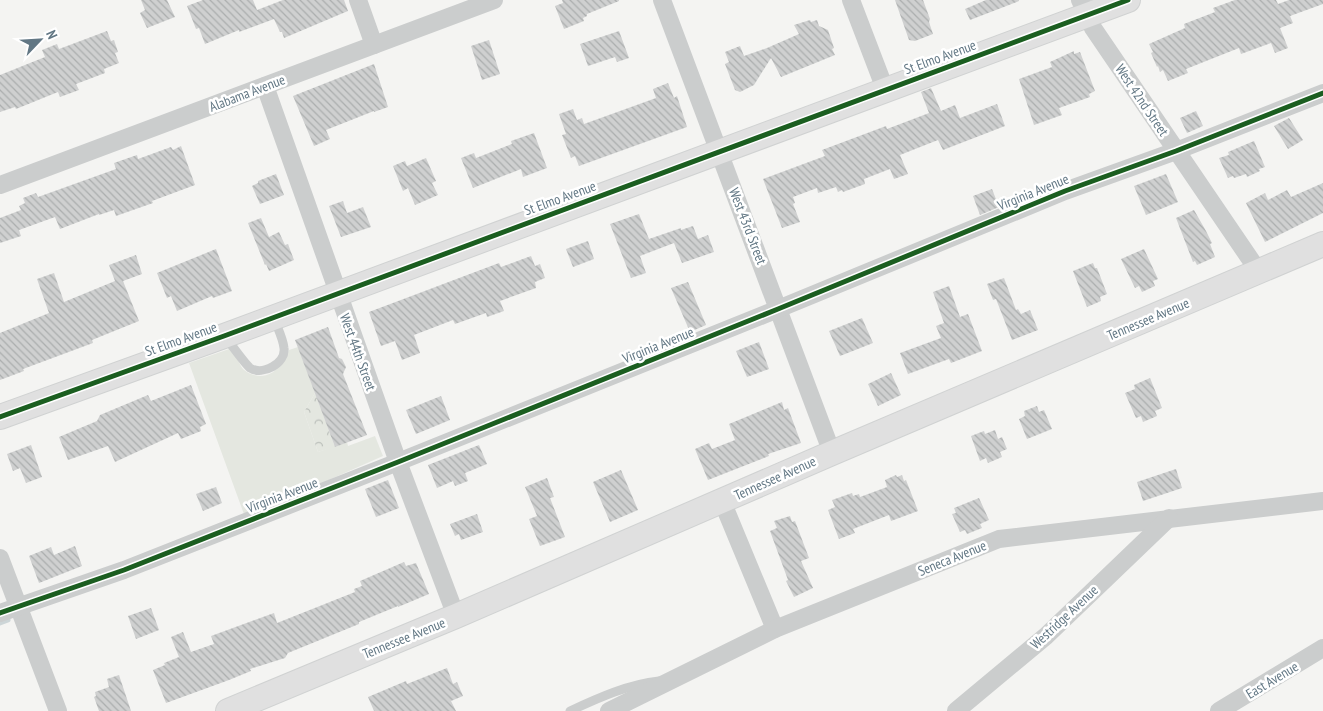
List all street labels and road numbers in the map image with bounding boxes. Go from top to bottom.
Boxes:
street label: St Elmo Avenue [902,36,979,78]
street label: West 42nd Street [1111,61,1173,140]
street label: Alabama Avenue [206,70,288,116]
street label: Virginia Avenue [994,169,1071,215]
street label: St Elmo Avenue [522,177,599,219]
street label: West 43rd Street [725,185,771,267]
street label: Tennessee Avenue [1104,294,1192,344]
street label: West 44th Street [336,311,380,393]
street label: St Elmo Avenue [143,318,220,360]
street label: Virginia Avenue [619,322,696,368]
street label: Tennessee Avenue [731,452,819,504]
street label: Virginia Avenue [243,473,321,517]
street label: Seneca Avenue [915,536,989,580]
street label: Westridge Avenue [1026,581,1102,653]
street label: Tennessee Avenue [360,613,448,663]
street label: East Avenue [1242,657,1302,703]

